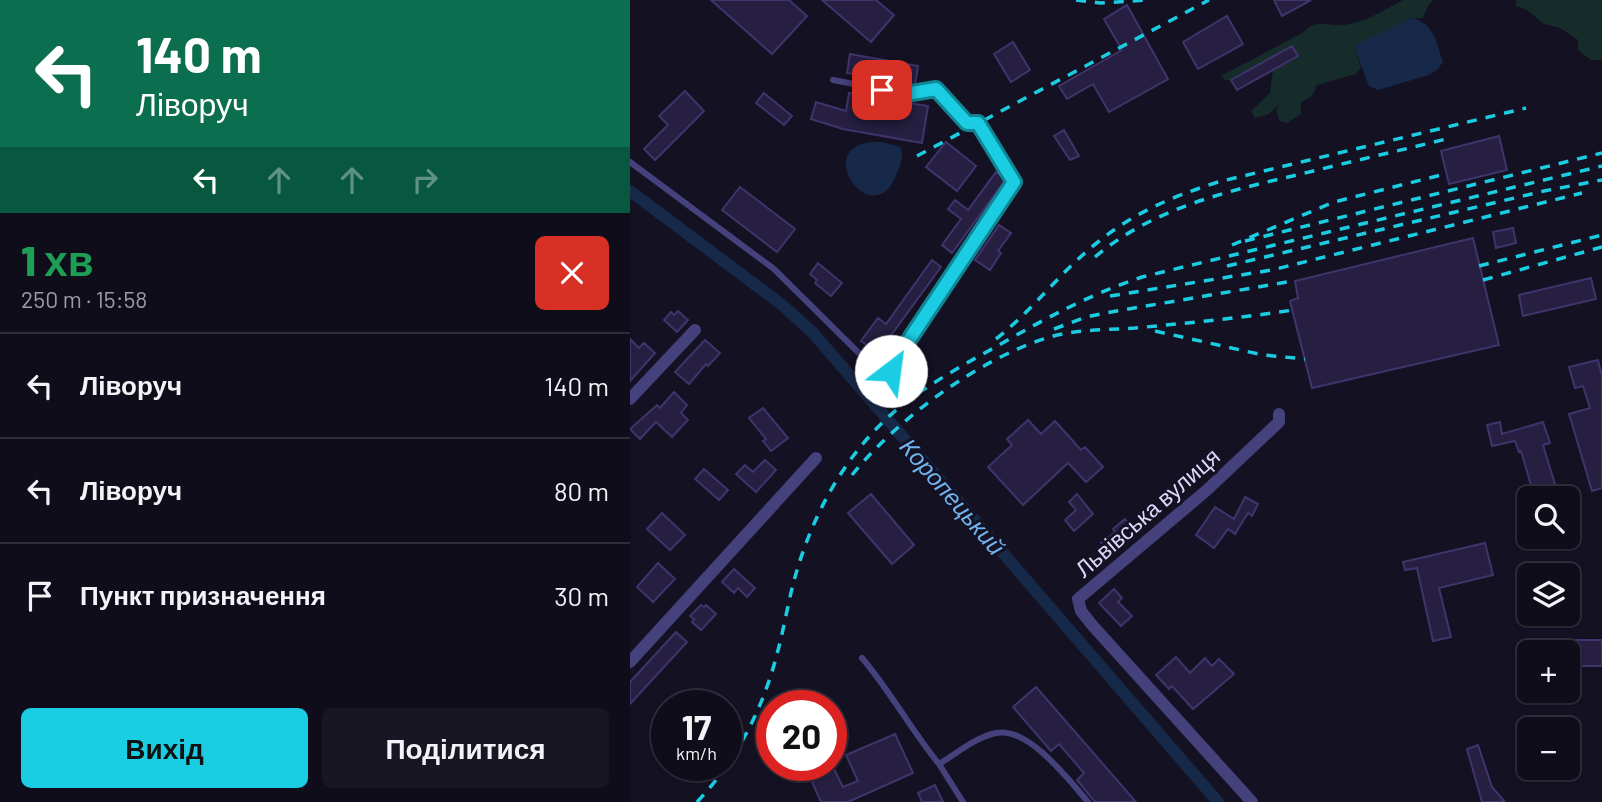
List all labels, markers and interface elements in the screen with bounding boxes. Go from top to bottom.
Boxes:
text: 140 m [136,24,262,83]
icon: left [21,28,112,119]
pin [852,60,912,120]
icon: arrive [863,71,901,109]
text: Ліворуч [136,84,249,122]
icon: left [187,161,225,199]
icon: ahead [260,161,298,199]
icon: ahead [333,161,371,199]
icon: right [406,161,444,199]
text: 1 хв [21,234,94,284]
button: close [535,236,609,310]
text: 250 m · 15:58 [21,285,147,313]
position arrow [854,334,928,408]
icon: left [21,367,59,405]
text: Ліворуч [80,369,182,400]
text: 140 m [544,370,609,401]
water label: Коропецький [894,432,1012,560]
street label: Львівська вулиця [1069,442,1225,582]
icon: left [21,472,59,510]
text: Ліворуч [80,474,182,505]
text: 80 m [554,475,609,506]
map controls [1517,486,1580,780]
button: search [1517,486,1580,549]
button: layers [1517,563,1580,626]
icon: arrive [21,577,59,615]
text: Пункт призначення [80,579,326,610]
text: 30 m [554,580,609,611]
button: + [1517,640,1580,703]
speed limit sign: 20 [756,690,847,781]
text: 17 [682,705,711,747]
button: Вихід [21,708,308,788]
button: Поділитися [322,708,609,788]
button: − [1517,717,1580,780]
text: km/h [676,742,717,764]

